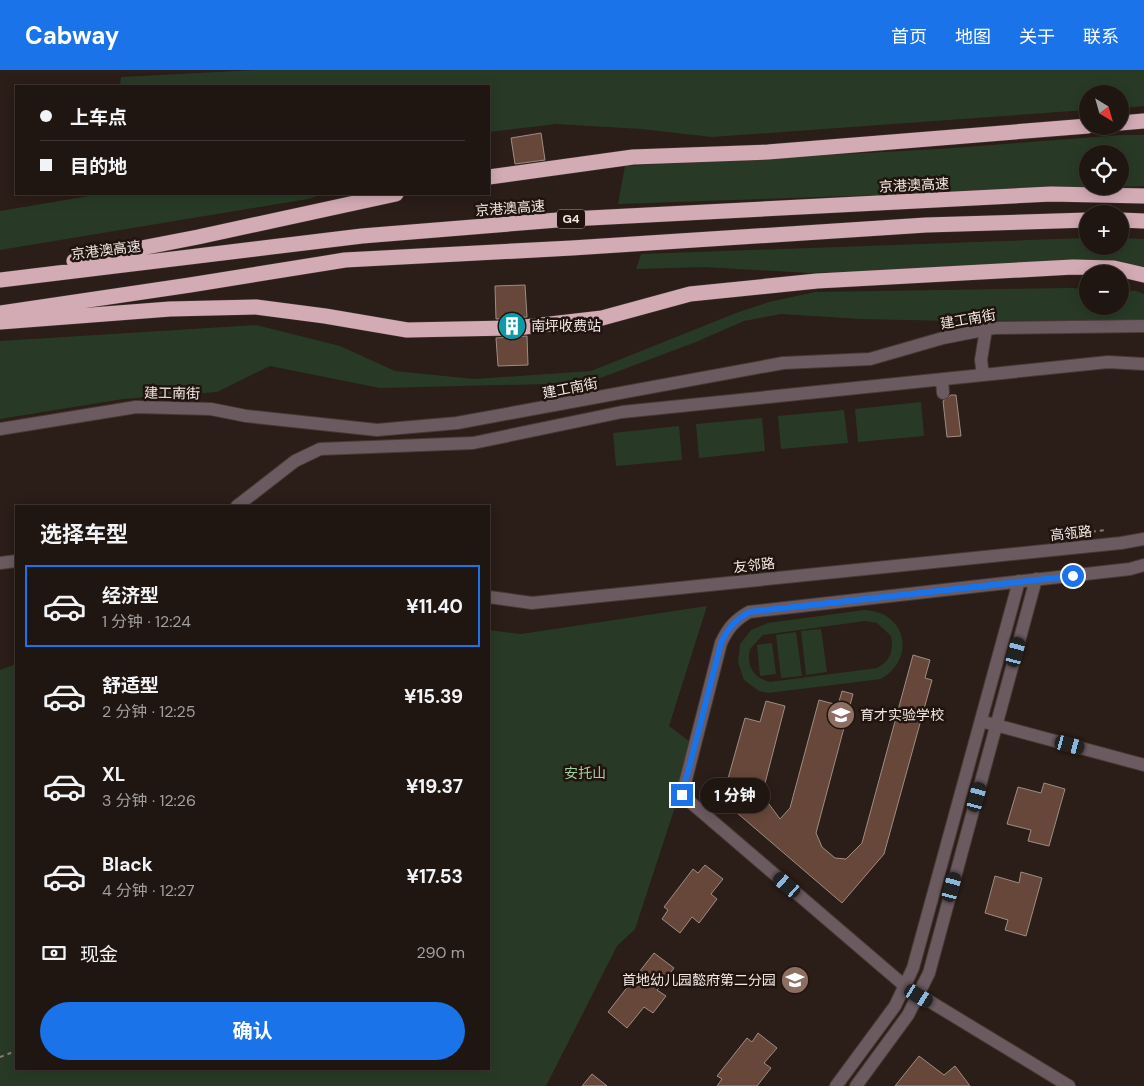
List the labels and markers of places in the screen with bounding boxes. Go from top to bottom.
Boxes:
building icon: 南坪收费站 [497,311,527,341]
place label: 南坪收费站 [531,317,601,335]
school or university icon: 育才实验学校 [826,700,856,730]
place label: 育才实验学校 [860,706,944,724]
school or university icon: 首地幼儿园懿府第二分园 [780,965,810,995]
place label: 首地幼儿园懿府第二分园 [622,971,776,989]

